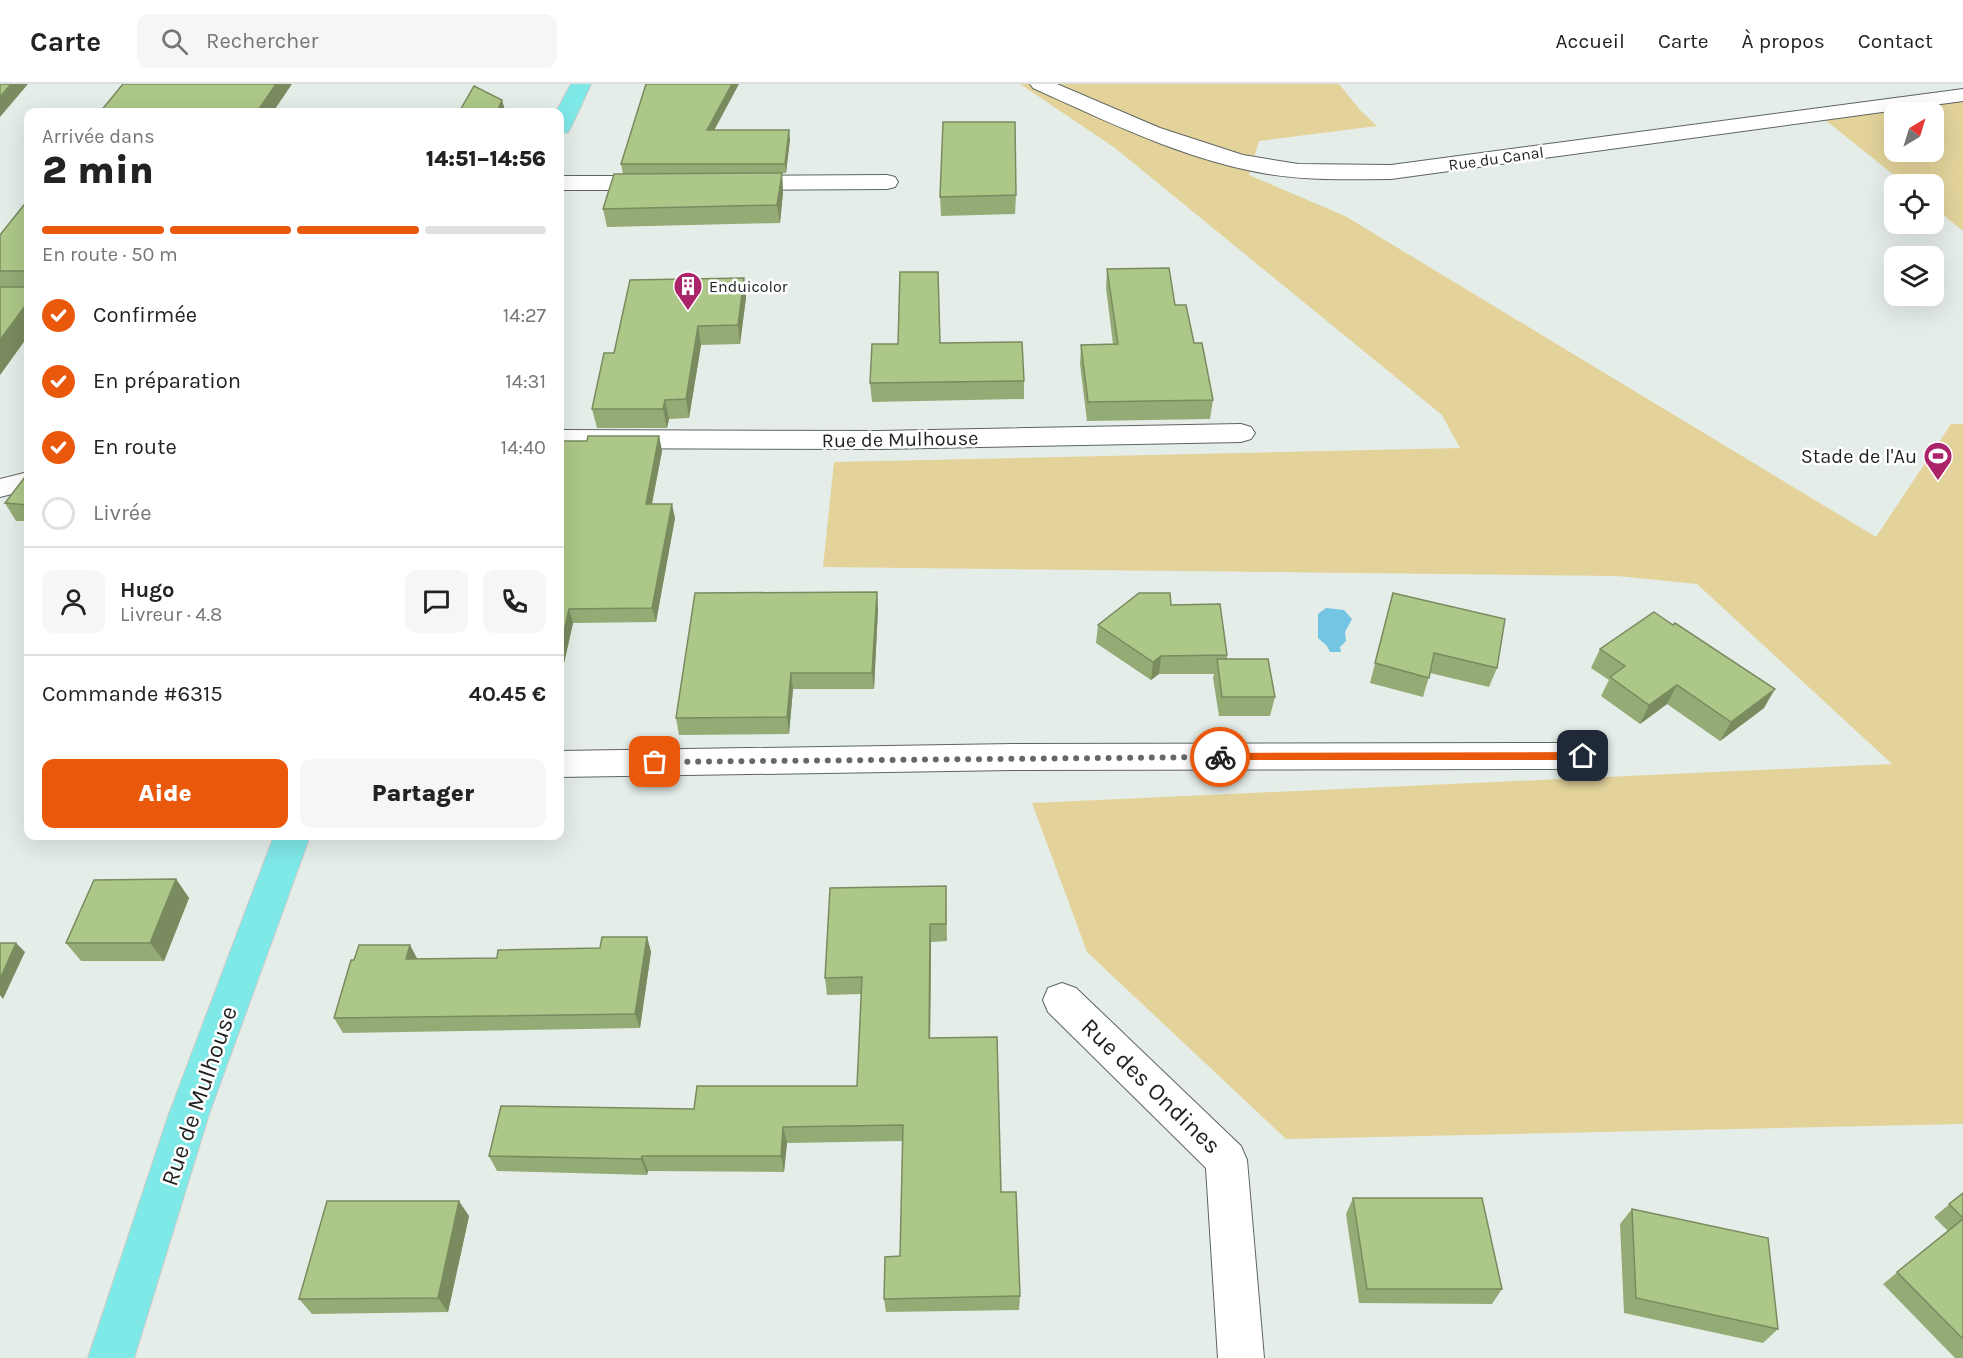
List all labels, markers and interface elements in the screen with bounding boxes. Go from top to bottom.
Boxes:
search box [137,14,557,68]
text: Carte [30,25,101,58]
icon: search [158,25,191,58]
text: Rechercher [206,28,319,54]
text: Accueil [1556,29,1625,53]
text: Carte [1658,29,1709,53]
text: À propos [1742,29,1825,53]
text: Contact [1858,29,1933,53]
north arrow [1884,102,1944,162]
map controls [1884,102,1944,306]
text: Arrivée dans [42,125,155,148]
street label: Rue du Canal [1447,142,1545,175]
text: 14:51–14:56 [426,146,546,172]
text: 2 min [42,147,154,193]
button: locate [1884,174,1944,234]
text: En route · 50 m [42,243,178,266]
button: layers [1884,246,1944,306]
building icon: Enduicolor [672,270,704,312]
place label: Enduicolor [709,277,788,296]
icon: check [42,299,75,332]
text: Confirmée [93,302,197,328]
text: 14:27 [503,304,546,327]
icon: check [42,365,75,398]
text: En préparation [93,368,241,394]
text: 14:31 [505,370,546,393]
street label: Rue de Mulhouse [821,427,979,452]
icon: check [42,431,75,464]
text: En route [93,434,177,460]
text: 14:40 [501,436,546,459]
sports icon: Stade de l'Au [1922,440,1954,482]
place label: Stade de l'Au [1801,445,1917,468]
text: Livrée [93,500,151,526]
button: person [42,570,105,633]
button: chat [405,570,468,633]
button: phone [483,570,546,633]
text: Hugo [120,577,175,603]
text: Livreur · 4.8 [120,603,222,626]
text: Commande #6315 [42,681,223,707]
text: 40.45 € [469,681,546,707]
courier [1190,727,1250,787]
pin [1557,730,1608,781]
pin [629,736,680,787]
icon: home [1566,739,1599,772]
icon: bike [1204,741,1237,774]
icon: bag [638,745,671,778]
button: Aide [42,759,288,828]
button: Partager [300,759,546,828]
street label: Rue de Mulhouse [155,1002,243,1190]
street label: Rue des Ondines [1075,1012,1227,1160]

